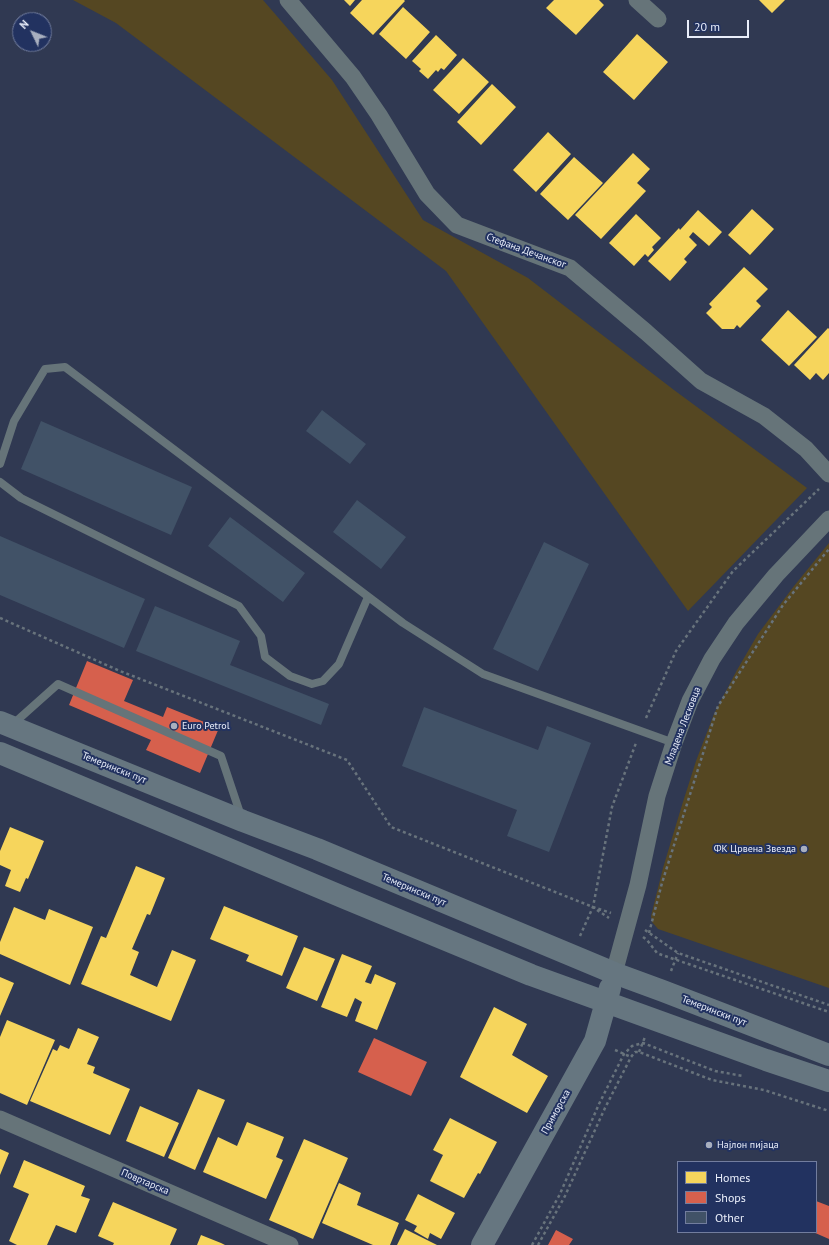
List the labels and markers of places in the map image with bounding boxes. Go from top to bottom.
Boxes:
place label: Euro Petrol [182,720,230,732]
marker: Euro Petrol [169,721,179,731]
place label: ФК Црвена Звезда [714,843,796,855]
marker: ФК Црвена Звезда [799,844,809,854]
place label: Најлон пијаца [717,1139,779,1151]
marker: Најлон пијаца [704,1140,714,1150]

